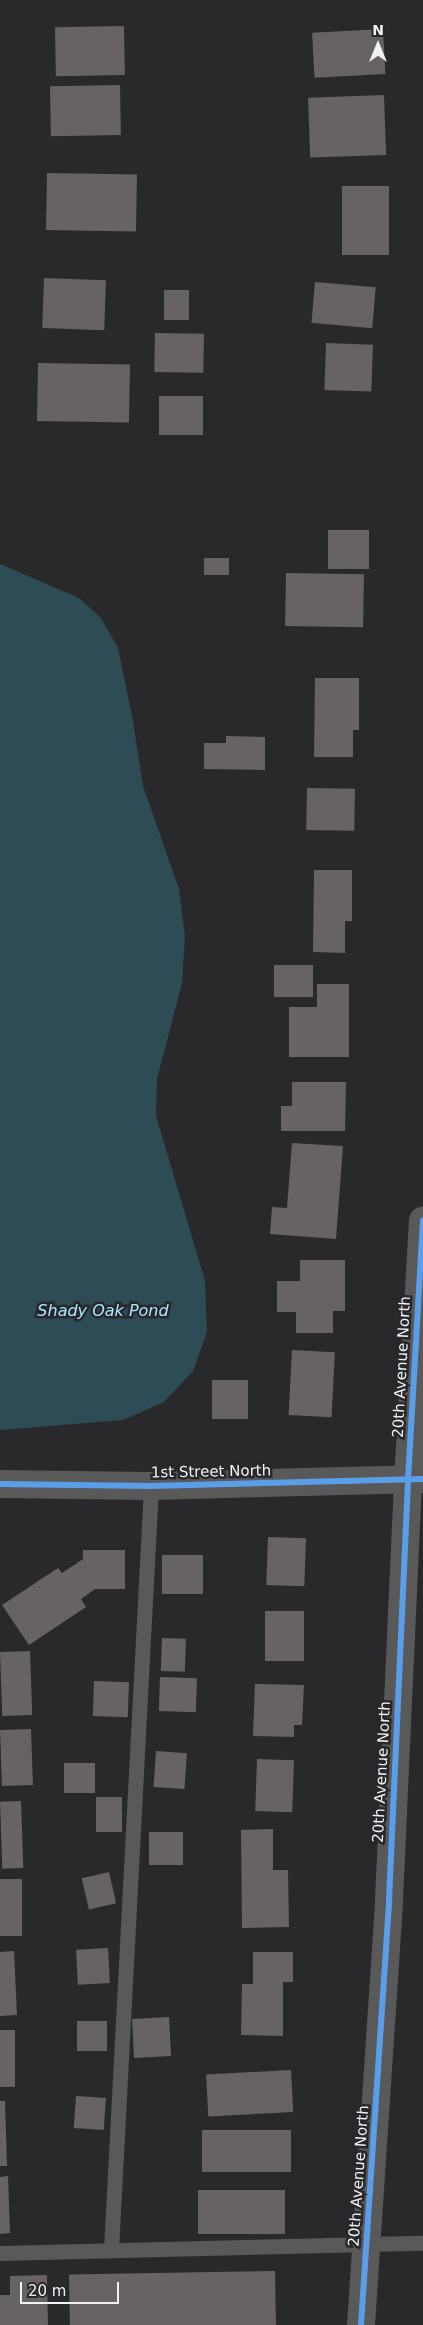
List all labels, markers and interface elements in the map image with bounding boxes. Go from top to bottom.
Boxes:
north arrow [353,20,403,70]
text: N [372,22,384,38]
street label: 20th Avenue North [389,1296,415,1438]
water label: Shady Oak Pond [37,1301,169,1321]
street label: 1st Street North [151,1462,271,1482]
street label: 20th Avenue North [369,1701,395,1843]
street label: 20th Avenue North [345,2105,373,2247]
scale bar [22,2272,121,2304]
text: 20 m [28,2282,66,2300]

